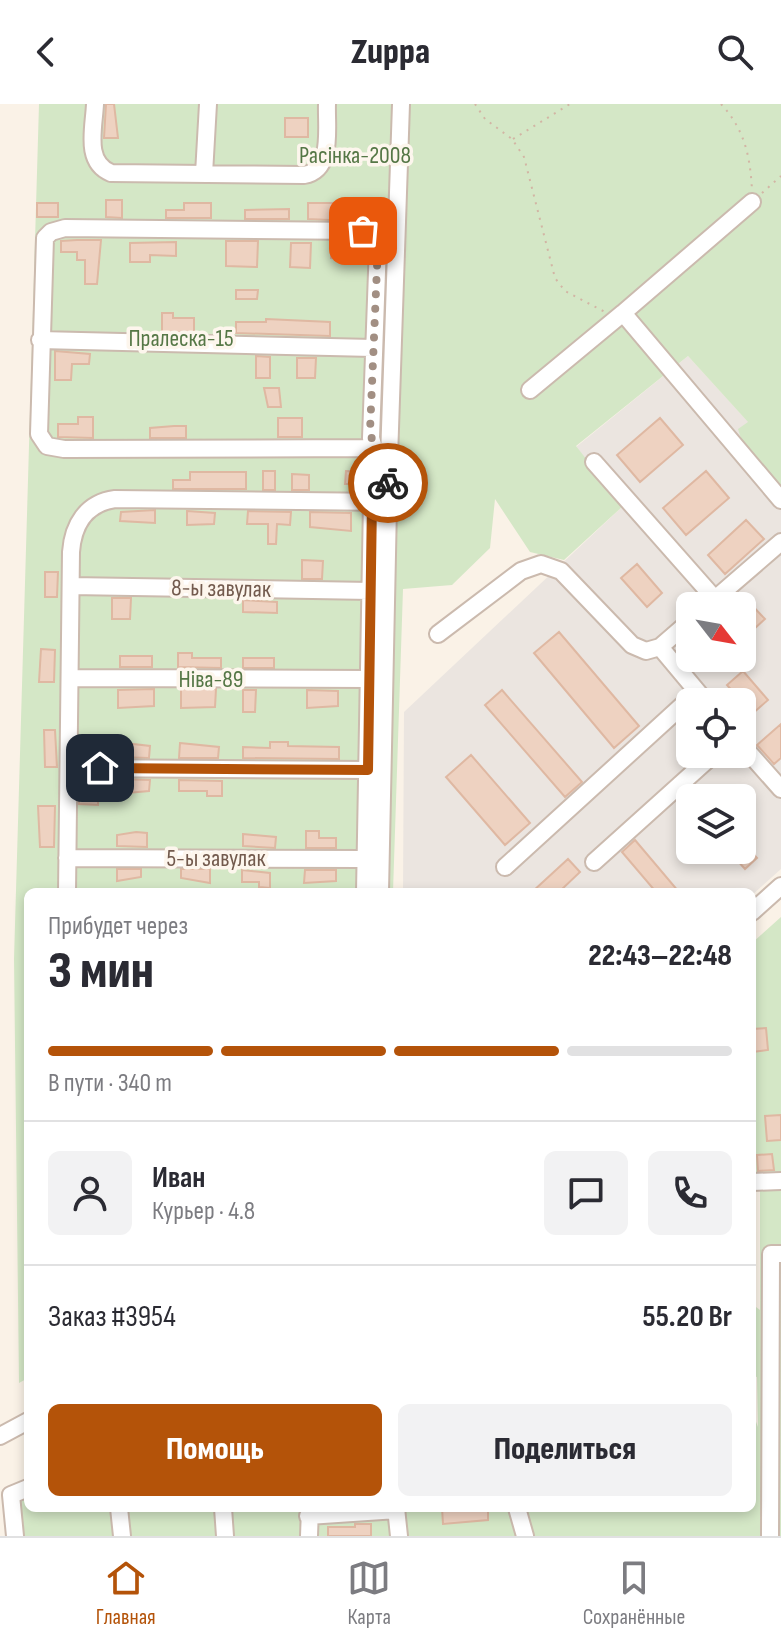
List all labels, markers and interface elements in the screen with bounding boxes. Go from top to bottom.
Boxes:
icon: back [24,30,68,74]
icon: search [713,30,757,74]
text: Zuppa [351,31,430,74]
park label: Расінка-2008 [299,141,411,170]
pin [329,197,397,265]
icon: bag [341,209,385,253]
park label: Пралеска-15 [128,324,234,353]
courier [348,443,428,523]
icon: bike [366,461,410,505]
street label: 8-ы завулак [171,573,272,604]
north arrow [676,592,756,672]
map controls [676,592,756,864]
park label: Ніва-89 [179,665,243,694]
button: locate [676,688,756,768]
pin [66,734,134,802]
icon: home [78,746,122,790]
button: layers [676,784,756,864]
street label: 5-ы завулак [166,844,266,873]
text: Прибудет через [48,911,188,942]
text: 22:43–22:48 [588,938,732,974]
text: 3 мин [48,940,154,1003]
text: В пути · 340 m [48,1068,172,1099]
button: person [48,1151,132,1235]
button: chat [544,1151,628,1235]
button: phone [648,1151,732,1235]
text: Иван [152,1160,205,1196]
text: Курьер · 4.8 [152,1196,255,1227]
text: Заказ #3954 [48,1299,176,1335]
text: 55.20 Br [643,1299,732,1335]
button: Помощь [48,1404,382,1496]
button: Поделиться [398,1404,732,1496]
tab: Главная [96,1556,156,1631]
tab: Карта [347,1556,391,1631]
tab: Сохранённые [583,1556,685,1631]

